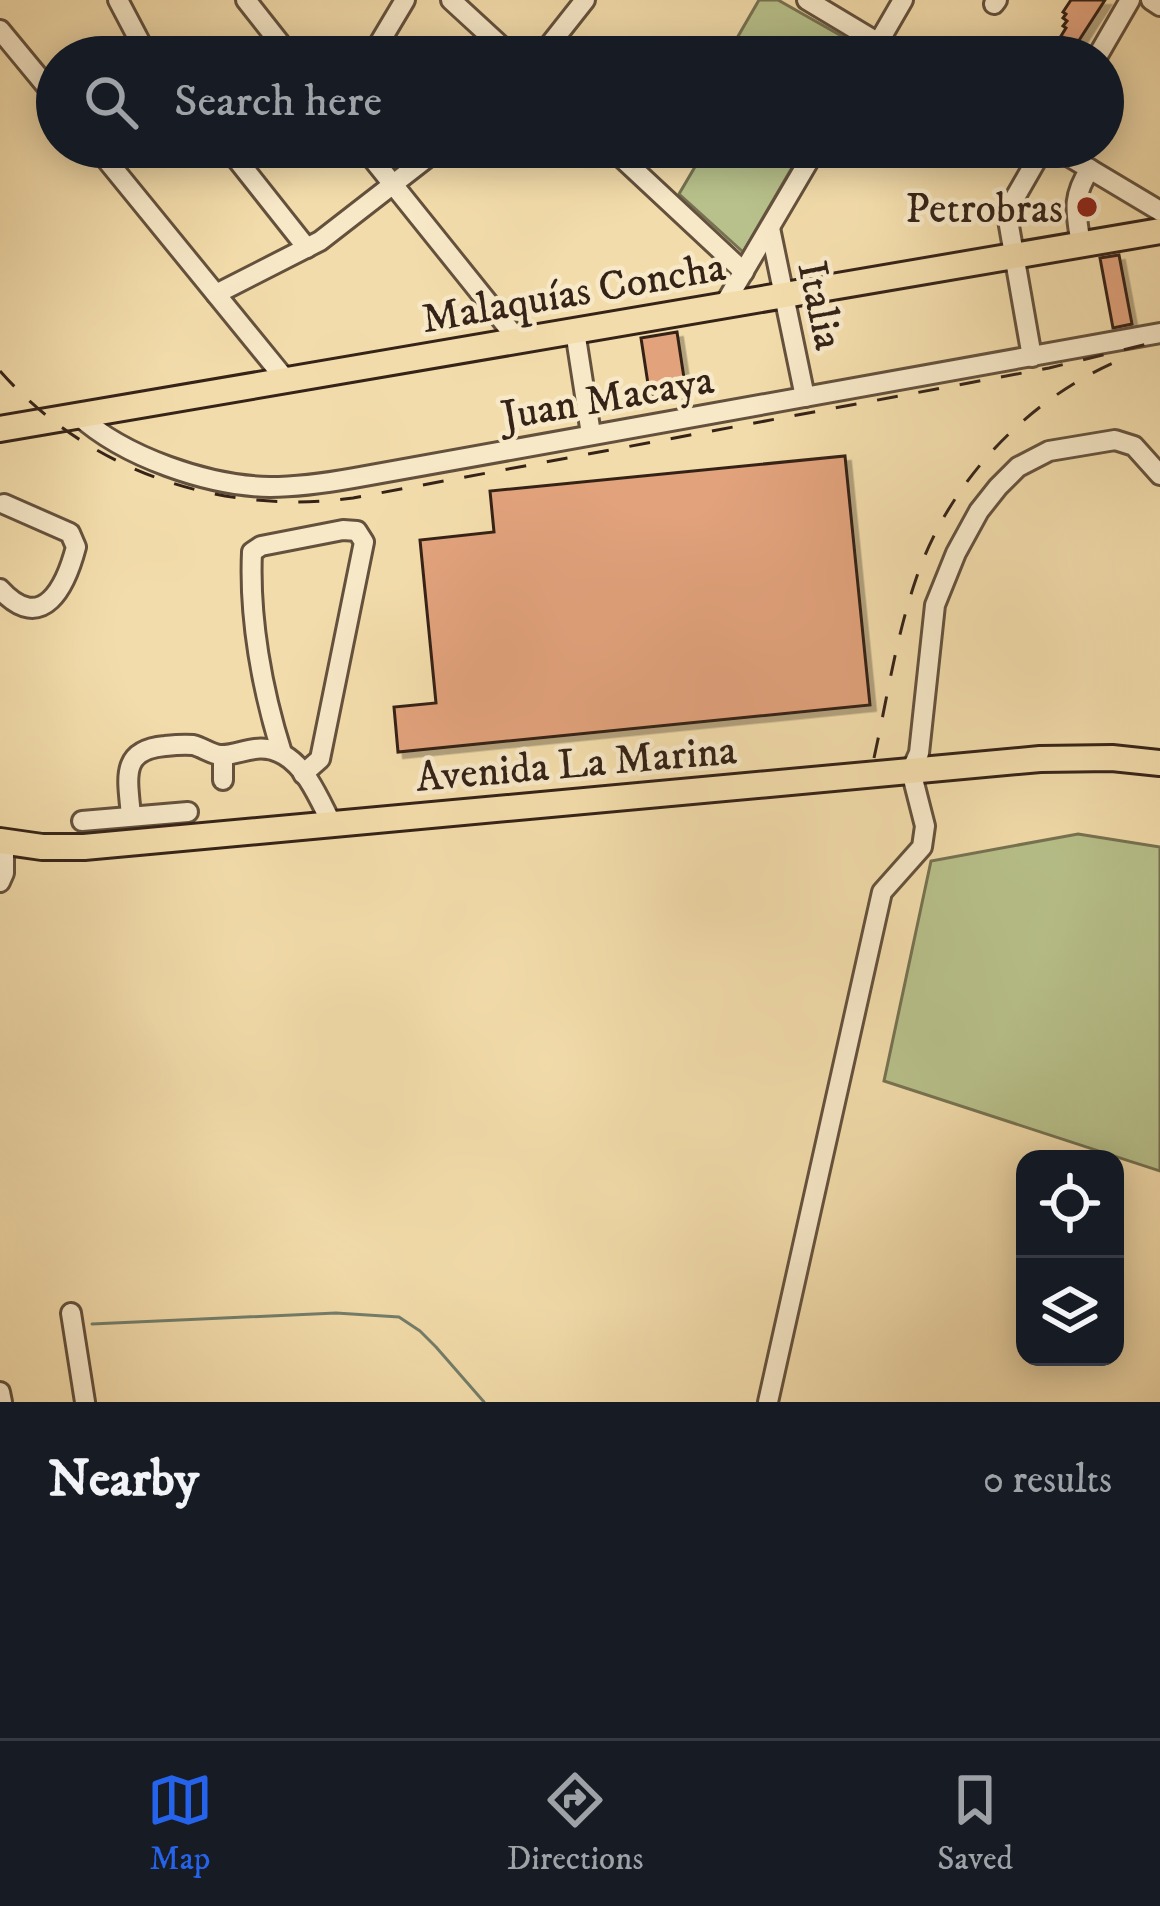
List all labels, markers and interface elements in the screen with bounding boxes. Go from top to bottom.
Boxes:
search box [36,36,1124,168]
icon: search [78,69,144,135]
text: Search here [174,74,382,130]
place label: Petrobras [905,184,1063,236]
marker: Petrobras [1074,194,1100,220]
street label: Malaquías Concha [418,242,730,346]
street label: Italia [784,257,854,355]
street label: Juan Macaya [493,355,718,444]
street label: Avenida La Marina [414,725,739,805]
map controls [1016,1150,1124,1366]
button: locate [1016,1150,1124,1258]
button: layers [1016,1258,1124,1366]
text: Nearby [48,1448,199,1512]
text: 0 results [983,1456,1112,1505]
tab: Map [147,1767,213,1880]
tab: Directions [507,1767,643,1880]
tab: Saved [937,1767,1013,1880]

